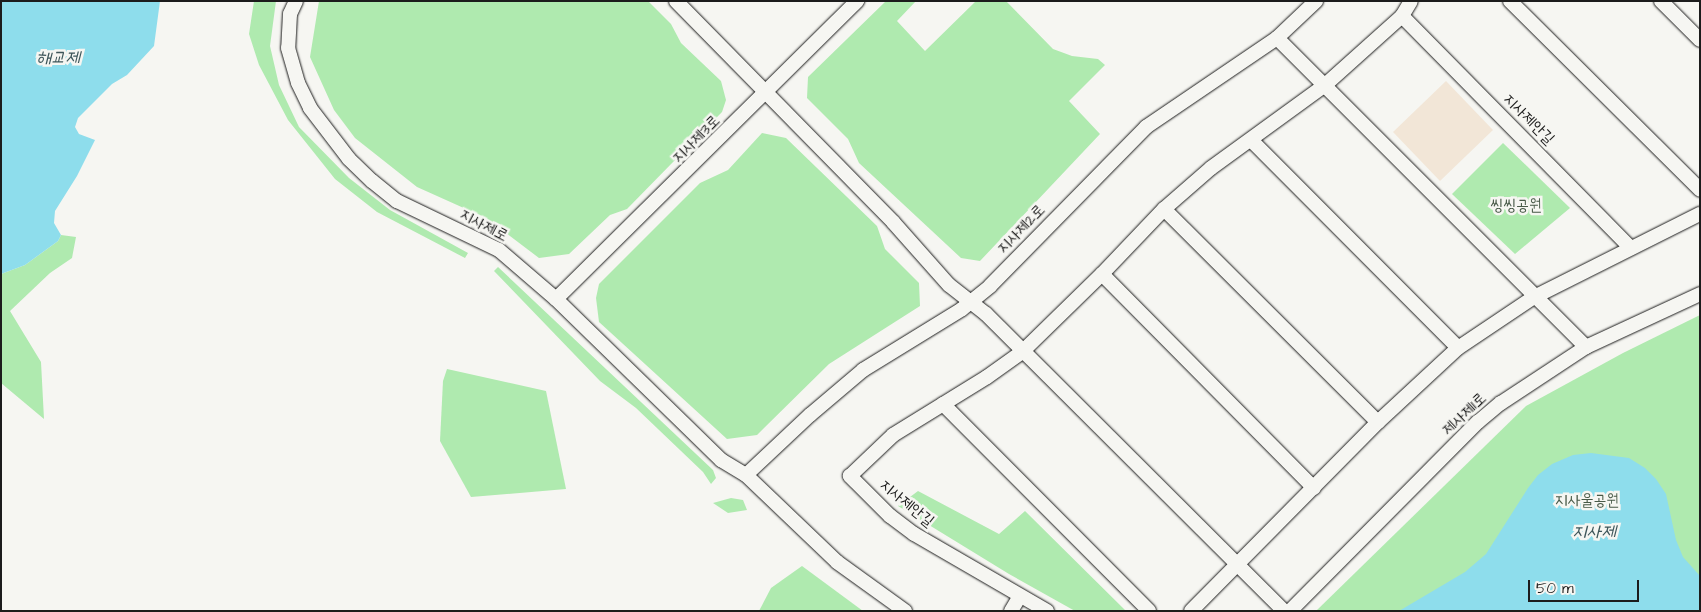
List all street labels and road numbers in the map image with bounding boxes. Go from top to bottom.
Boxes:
street label: 지사제안길 [1499,89,1559,149]
street label: 지사제3로 [668,111,724,167]
street label: 지사제2로 [993,201,1049,257]
street label: 지사제로 [457,204,511,246]
street label: 제사제1로 [1438,389,1490,439]
street label: 지사제안길 [876,475,938,531]

